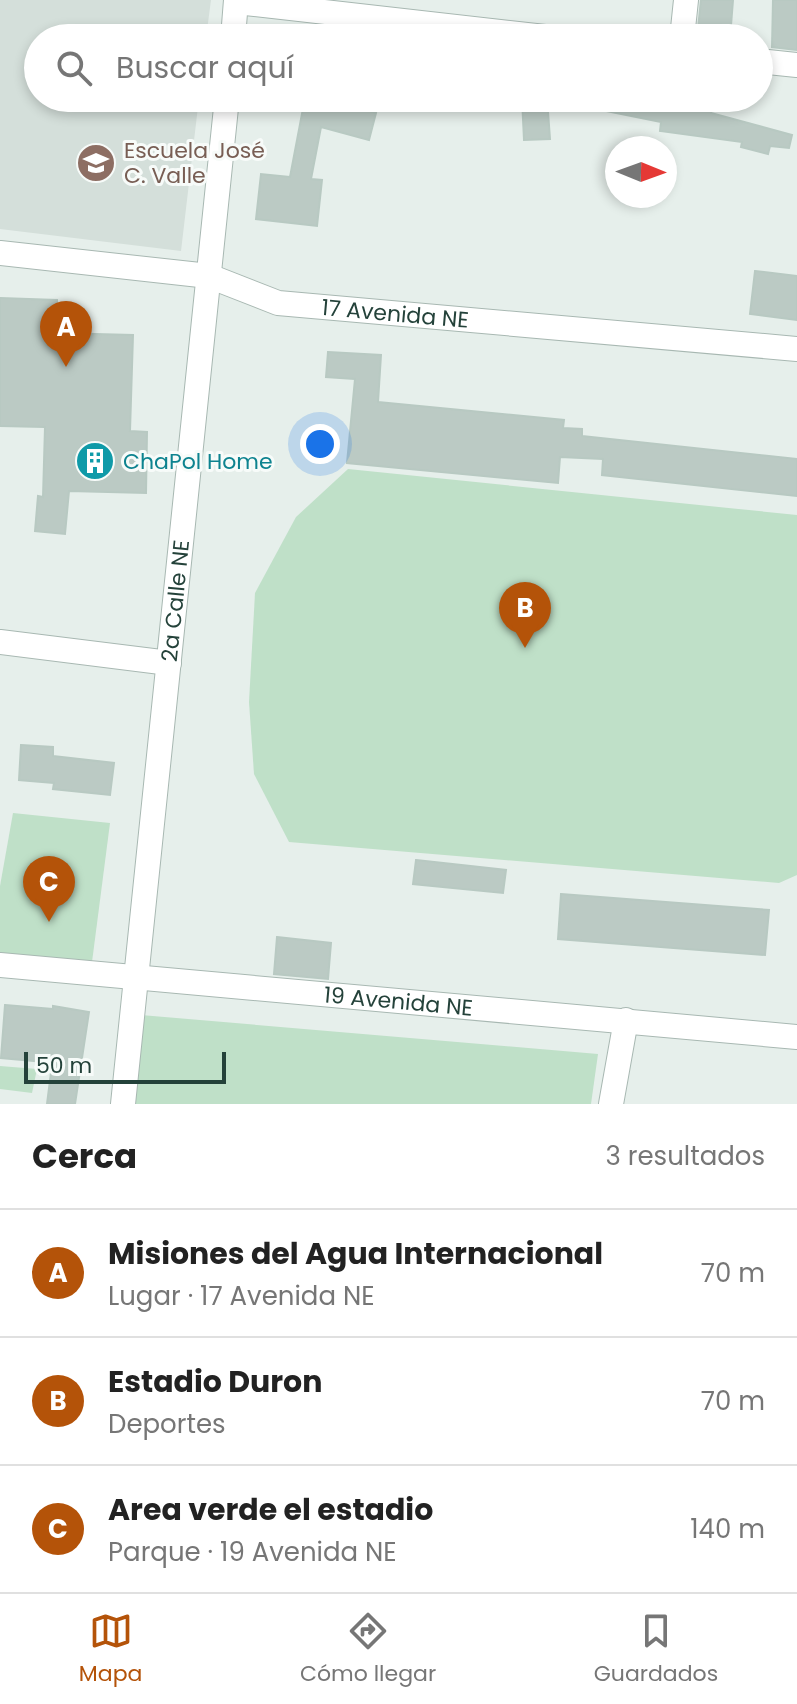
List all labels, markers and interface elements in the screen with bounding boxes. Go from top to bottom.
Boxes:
search box [24,24,773,112]
icon: search [52,46,96,90]
text: Buscar aquí [116,46,294,89]
place label: Escuela José C. Valle [124,135,265,191]
north arrow [605,136,677,208]
school or university icon: Escuela José C. Valle [75,142,117,184]
street label: 17 Avenida NE [320,291,470,335]
pin: A [40,301,92,367]
your location [300,424,340,464]
building icon: ChaPol Home [74,440,116,482]
place label: ChaPol Home [123,446,273,477]
street label: 2a Calle NE [153,538,197,663]
pin: B [499,582,551,648]
pin: C [23,856,75,922]
street label: 19 Avenida NE [323,979,474,1023]
scale bar [24,1048,226,1084]
text: 50 m [36,1050,92,1081]
text: Cerca [32,1132,137,1180]
text: 3 resultados [605,1138,765,1174]
text: Misiones del Agua Internacional [108,1232,603,1275]
text: A [48,1255,68,1291]
text: 70 m [701,1255,765,1291]
text: Lugar · 17 Avenida NE [108,1278,375,1314]
text: Estadio Duron [108,1360,322,1403]
text: B [49,1383,67,1419]
text: 70 m [701,1383,765,1419]
text: Deportes [108,1406,226,1442]
text: Area verde el estadio [108,1488,433,1531]
text: C [48,1511,68,1547]
text: 140 m [690,1511,765,1547]
text: Parque · 19 Avenida NE [108,1534,397,1570]
tab: Mapa [79,1609,142,1690]
tab: Cómo llegar [300,1609,436,1690]
tab: Guardados [594,1609,718,1690]

